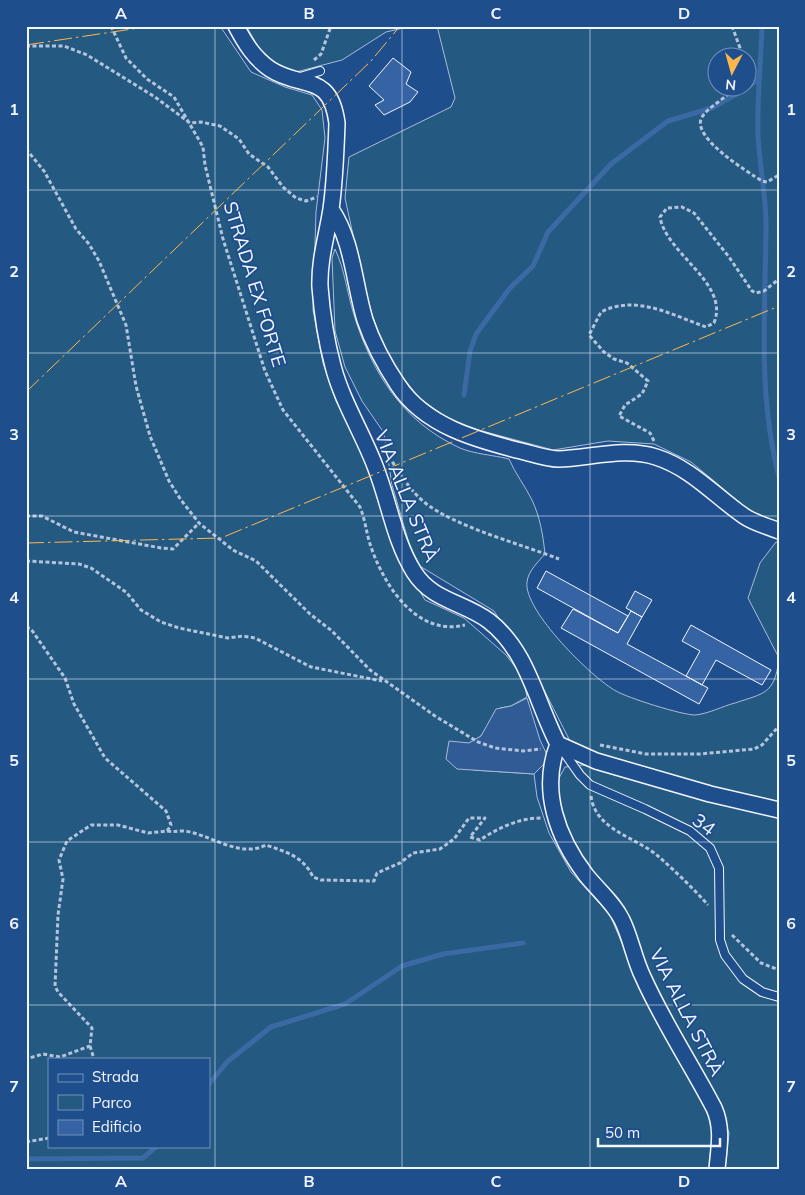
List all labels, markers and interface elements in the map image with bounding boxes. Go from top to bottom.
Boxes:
text: A [115,3,127,23]
text: B [303,3,315,23]
text: C [491,3,502,23]
text: D [678,3,690,23]
north arrow [708,48,758,98]
text: N [724,75,737,94]
text: 1 [9,99,19,119]
text: 1 [786,99,796,119]
street label: STRADA EX FORTE [218,198,292,370]
text: 2 [9,261,19,281]
text: 2 [786,261,796,281]
text: 3 [9,424,19,444]
text: 3 [786,424,796,444]
street label: VIA ALLA STRÀ [370,426,444,566]
text: 4 [9,587,19,607]
text: 4 [786,587,796,607]
text: 5 [9,750,19,770]
text: 5 [786,750,796,770]
street label: 34 [688,808,720,840]
text: 6 [9,913,19,933]
text: 6 [786,913,796,933]
street label: VIA ALLA STRÀ [644,944,730,1080]
legend [48,1058,210,1148]
text: Strada [92,1067,139,1086]
text: 7 [9,1076,19,1096]
text: 7 [786,1076,796,1096]
text: Parco [92,1093,132,1112]
scale bar [598,1115,720,1147]
text: Edificio [92,1117,142,1136]
text: 50 m [605,1123,640,1142]
text: A [115,1171,127,1191]
text: B [303,1171,315,1191]
text: C [491,1171,502,1191]
text: D [678,1171,690,1191]

